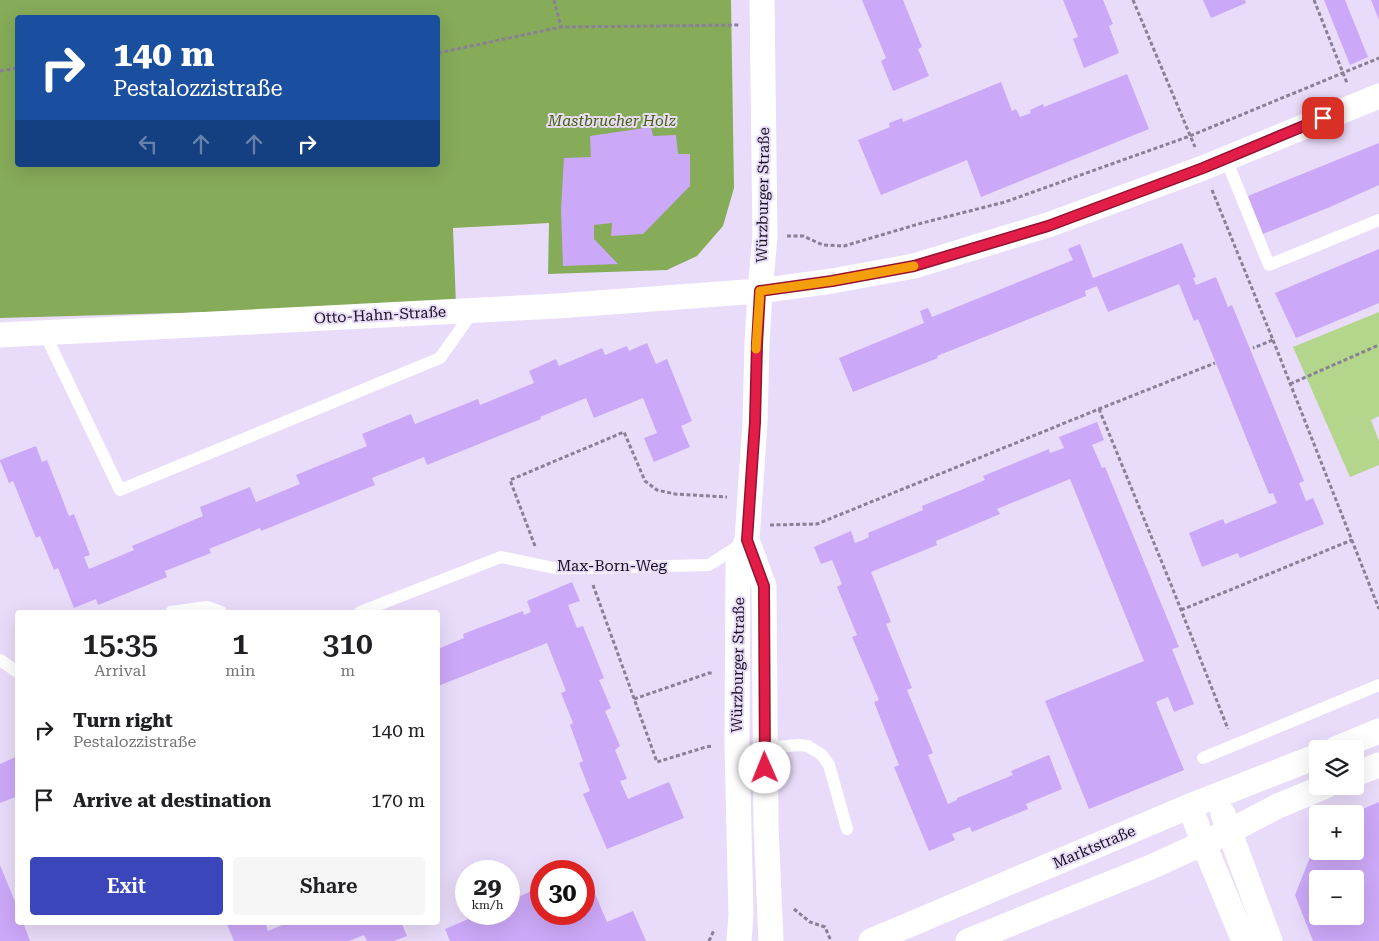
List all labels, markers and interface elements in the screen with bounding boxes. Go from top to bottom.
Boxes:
text: 140 m [113,34,214,75]
icon: right [30,35,95,100]
text: Pestalozzistraße [113,76,283,101]
pin [1302,97,1344,139]
icon: arrive [1309,104,1337,132]
park label: Mastbrucher Holz [547,112,676,130]
street label: Würzburger Straße [753,127,773,263]
icon: left [134,130,162,158]
icon: ahead [187,130,215,158]
icon: ahead [240,130,268,158]
icon: right [293,130,321,158]
street label: Otto-Hahn-Straße [314,303,446,327]
street label: Max-Born-Weg [557,557,667,575]
street label: Würzburger Straße [728,597,748,733]
text: 15:35 [82,626,158,661]
text: 1 [232,626,249,661]
text: 310 [322,626,373,661]
text: Arrival [94,661,146,680]
text: min [225,661,255,680]
text: m [340,661,355,680]
text: Turn right [73,709,173,732]
icon: right [30,716,58,744]
text: 140 m [371,719,425,742]
text: Pestalozzistraße [73,732,196,751]
map controls [1309,740,1364,925]
button: layers [1309,740,1364,795]
position arrow [738,741,790,793]
icon: arrive [30,786,58,814]
text: Arrive at destination [73,789,271,812]
text: 170 m [371,789,425,812]
button: + [1309,805,1364,860]
street label: Marktstraße [1050,822,1138,872]
button: Exit [30,857,223,915]
button: Share [233,857,425,915]
speed limit sign: 30 [530,860,595,925]
button: − [1309,870,1364,925]
text: 29 [473,872,502,901]
text: km/h [471,898,504,912]

